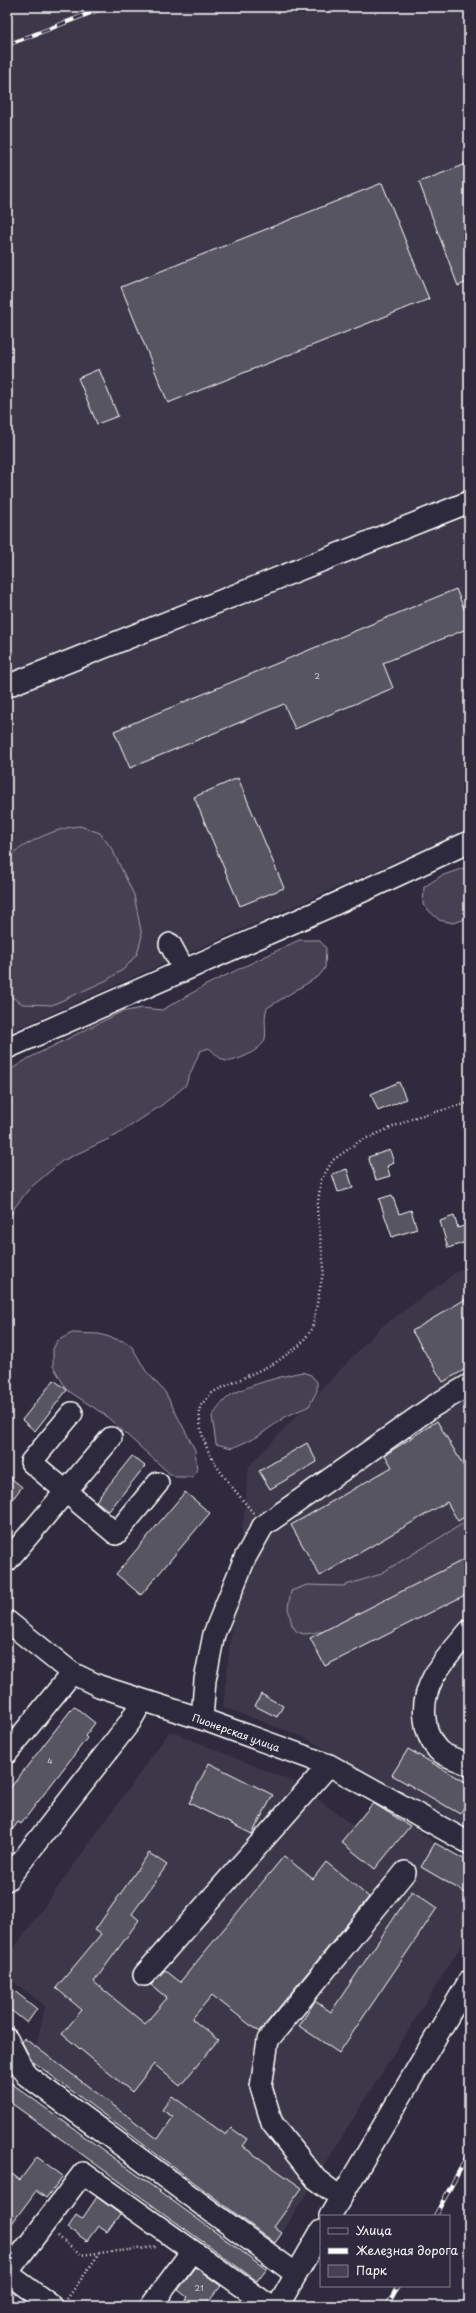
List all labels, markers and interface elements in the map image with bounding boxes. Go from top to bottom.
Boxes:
house number: 2 [314,670,320,682]
street label: Пионерская улица [191,1709,283,1754]
house number: 4 [47,1755,53,1767]
legend [320,2215,450,2287]
text: Улица [356,2221,392,2239]
text: Железная дорога [356,2241,459,2259]
text: Парк [356,2261,388,2279]
house number: 21 [194,2282,204,2294]

